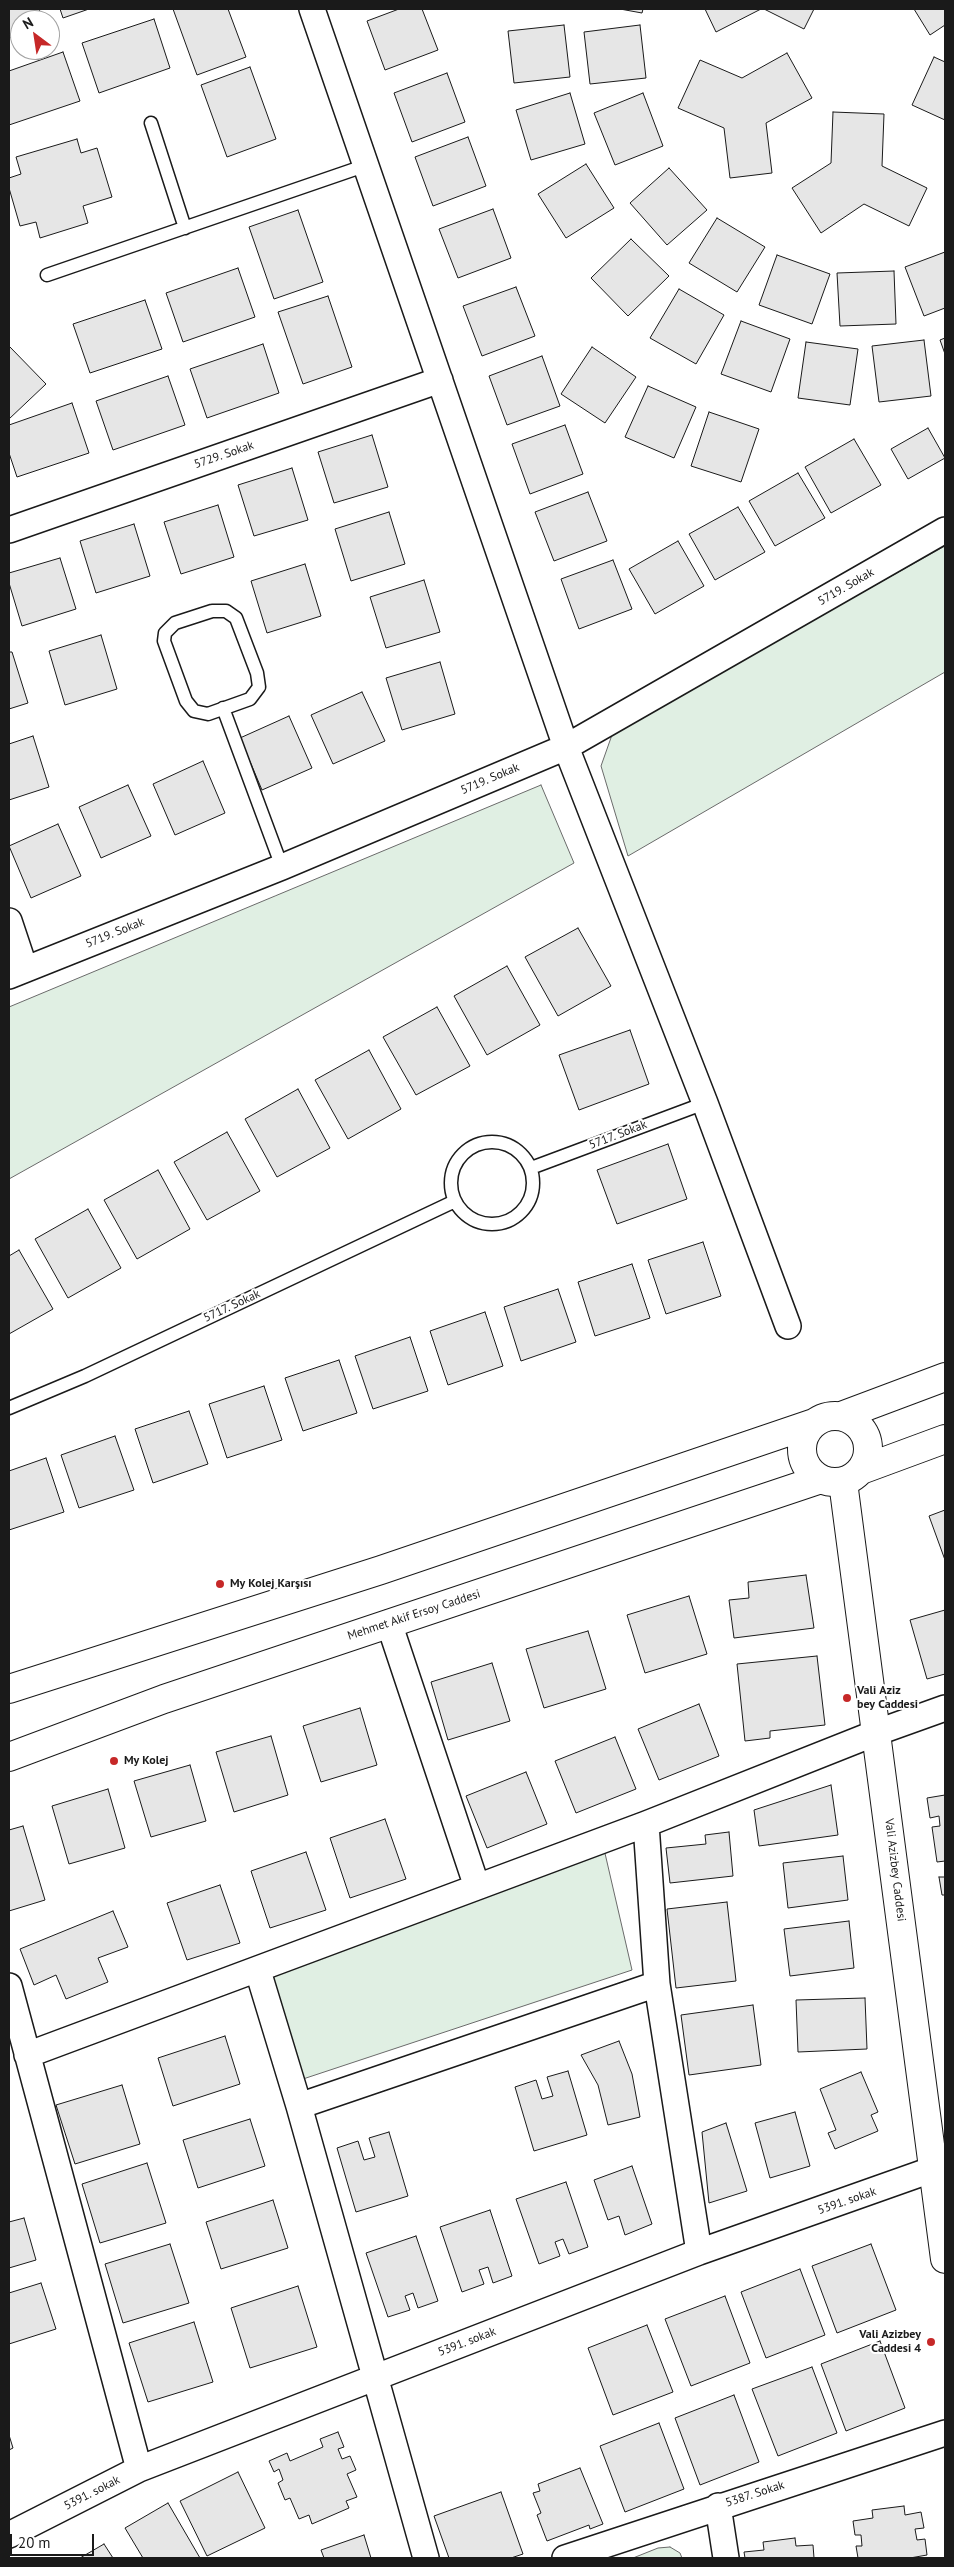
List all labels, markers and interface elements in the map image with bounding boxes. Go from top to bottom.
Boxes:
north arrow [10,10,60,60]
text: N [19,13,36,33]
street label: 5729. Sokak [192,438,256,472]
street label: 5719. Sokak [815,565,877,609]
street label: 5719. Sokak [459,760,521,798]
street label: 5719. Sokak [83,915,147,951]
street label: 5717. Sokak [587,1117,649,1153]
street label: 5717. Sokak [201,1287,263,1325]
place label: My Kolej Karşısı [230,1577,312,1591]
marker: My Kolej Karşısı [214,1578,226,1590]
street label: Mehmet Akif Ersoy Caddesi [346,1587,482,1643]
place label: Vali Aziz bey Caddesi [857,1684,918,1712]
marker: Vali Aziz bey Caddesi [841,1692,853,1704]
place label: My Kolej [124,1754,169,1768]
marker: My Kolej [108,1755,120,1767]
street label: Vali Azizbey Caddesi [882,1818,908,1922]
street label: 5391. sokak [816,2184,878,2218]
street label: 5391. sokak [436,2324,498,2360]
place label: Vali Azizbey Caddesi 4 [859,2328,921,2356]
marker: Vali Azizbey Caddesi 4 [925,2336,937,2348]
street label: 5391. sokak [62,2473,122,2513]
street label: 5387. Sokak [724,2478,786,2510]
scale bar [12,2524,96,2556]
text: 20 m [18,2533,51,2552]

